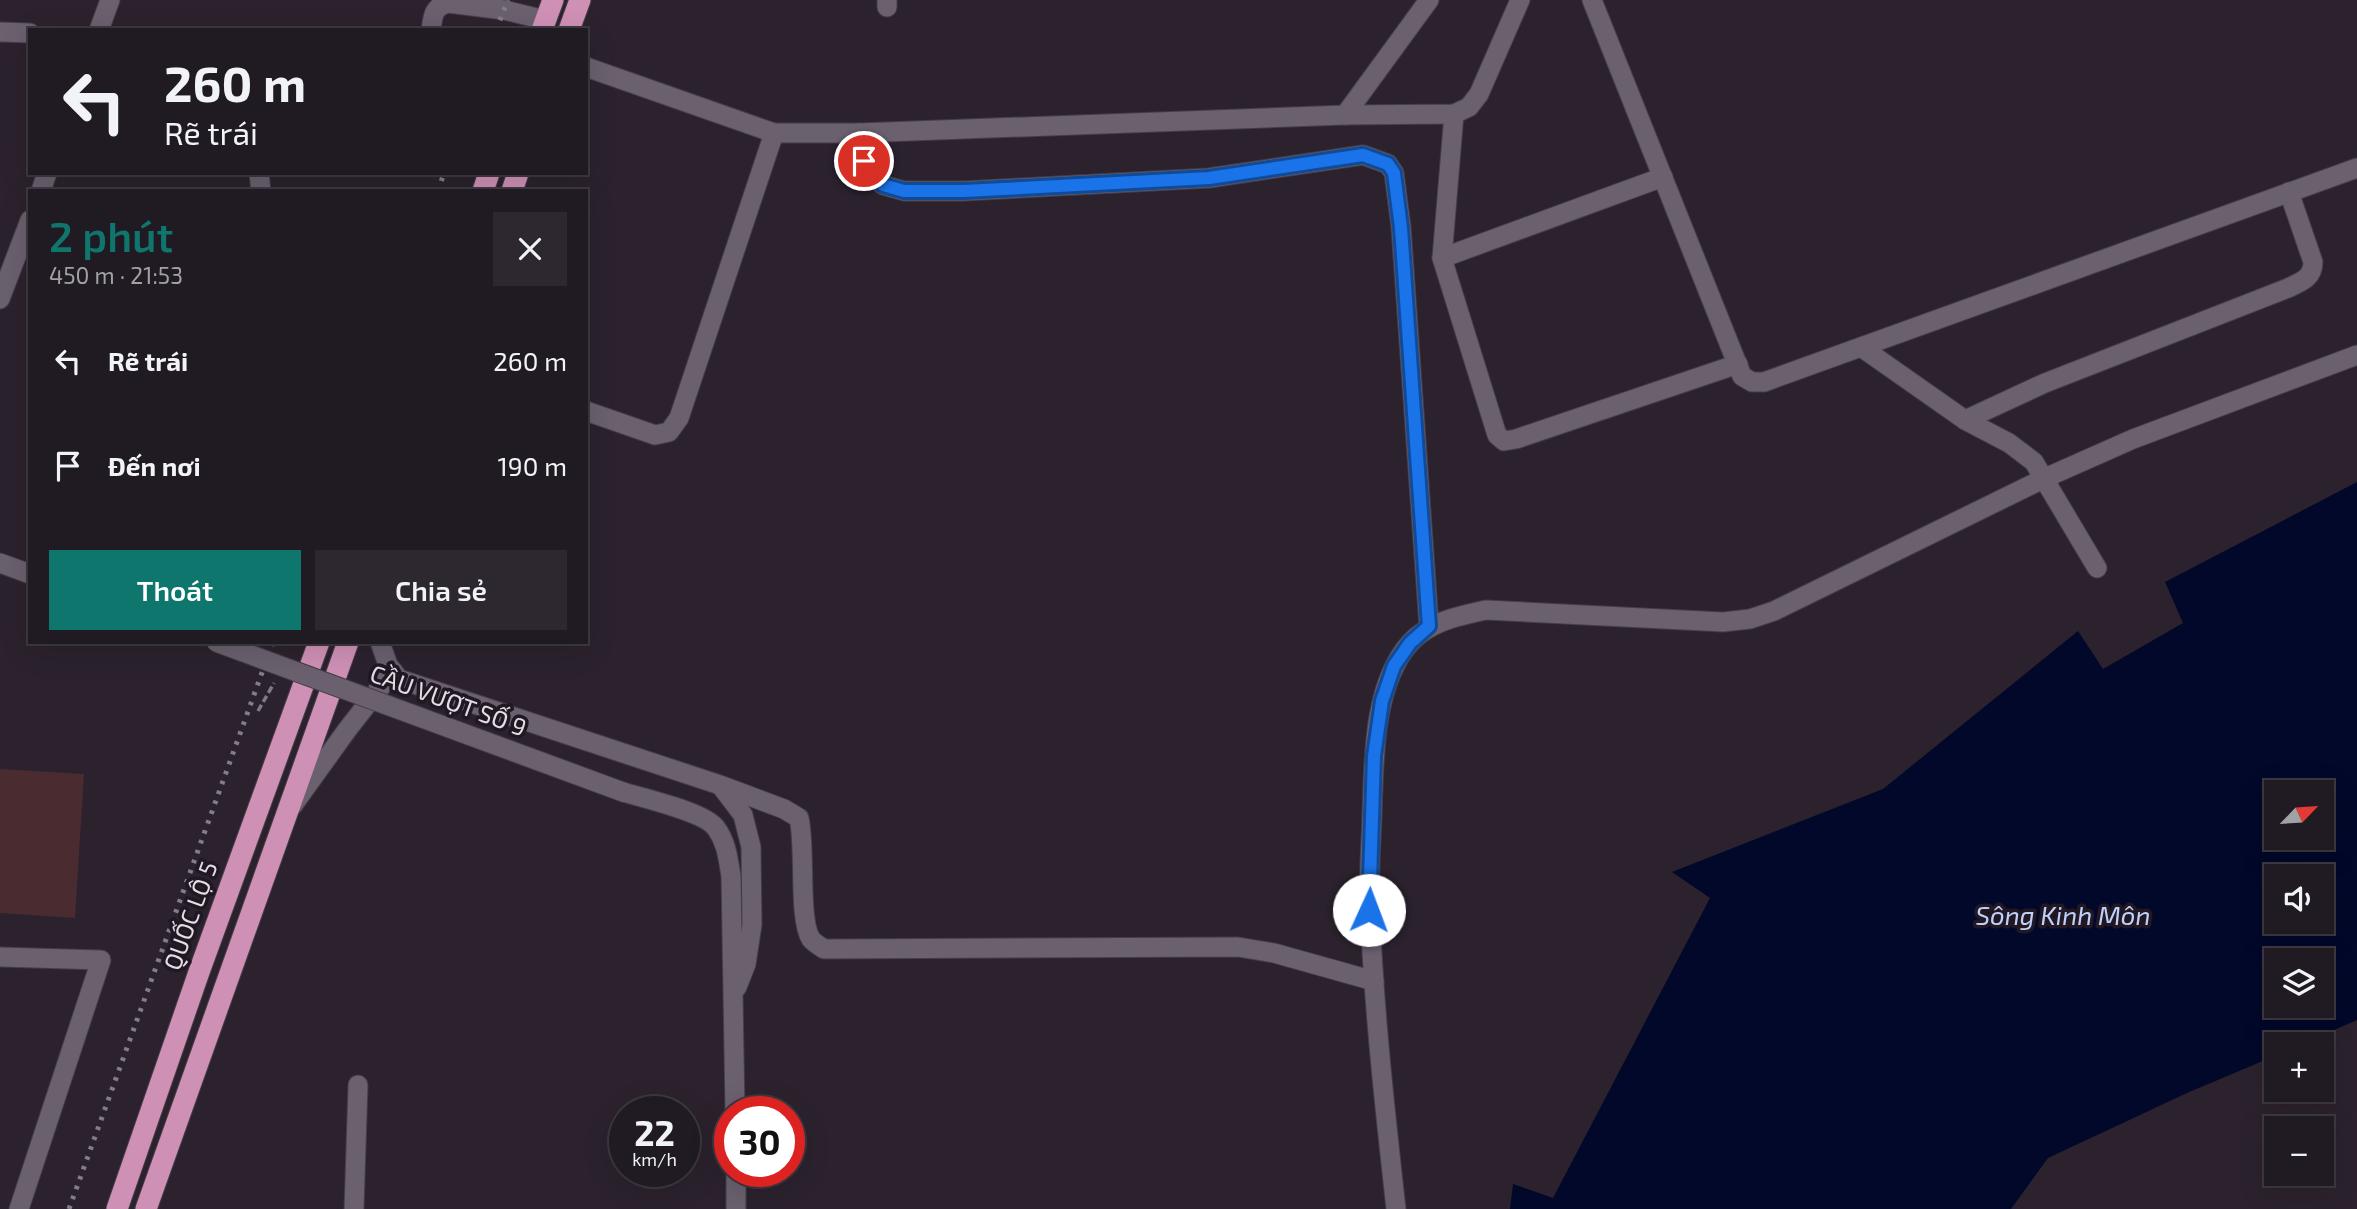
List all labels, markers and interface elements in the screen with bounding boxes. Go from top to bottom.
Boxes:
text: 260 m [164,53,306,112]
icon: left [49,56,140,147]
text: Rẽ trái [164,113,258,151]
pin [834,131,894,191]
icon: arrive [845,142,883,180]
text: 2 phút [49,210,173,260]
button: close [493,212,567,286]
text: 450 m · 21:53 [49,261,183,289]
icon: left [49,342,87,380]
text: Rẽ trái [108,345,188,376]
text: 260 m [493,345,567,376]
icon: arrive [49,447,87,485]
text: Đến nơi [108,450,201,481]
text: 190 m [498,450,567,481]
button: Thoát [49,550,301,630]
button: Chia sẻ [315,550,567,630]
street label: CẦU VƯỢT SỐ 9 [366,657,531,741]
north arrow [2264,780,2334,850]
map controls [2264,780,2334,1186]
street label: QUỐC LỘ 5 [156,857,223,974]
button: sound [2264,864,2334,934]
position arrow [1332,873,1406,947]
water label: Sông Kinh Môn [1975,899,2151,930]
button: layers [2264,948,2334,1018]
button: + [2264,1032,2334,1102]
speed limit sign: 30 [714,1096,805,1187]
text: 22 [634,1111,675,1153]
button: − [2264,1116,2334,1186]
text: km/h [632,1148,677,1170]

